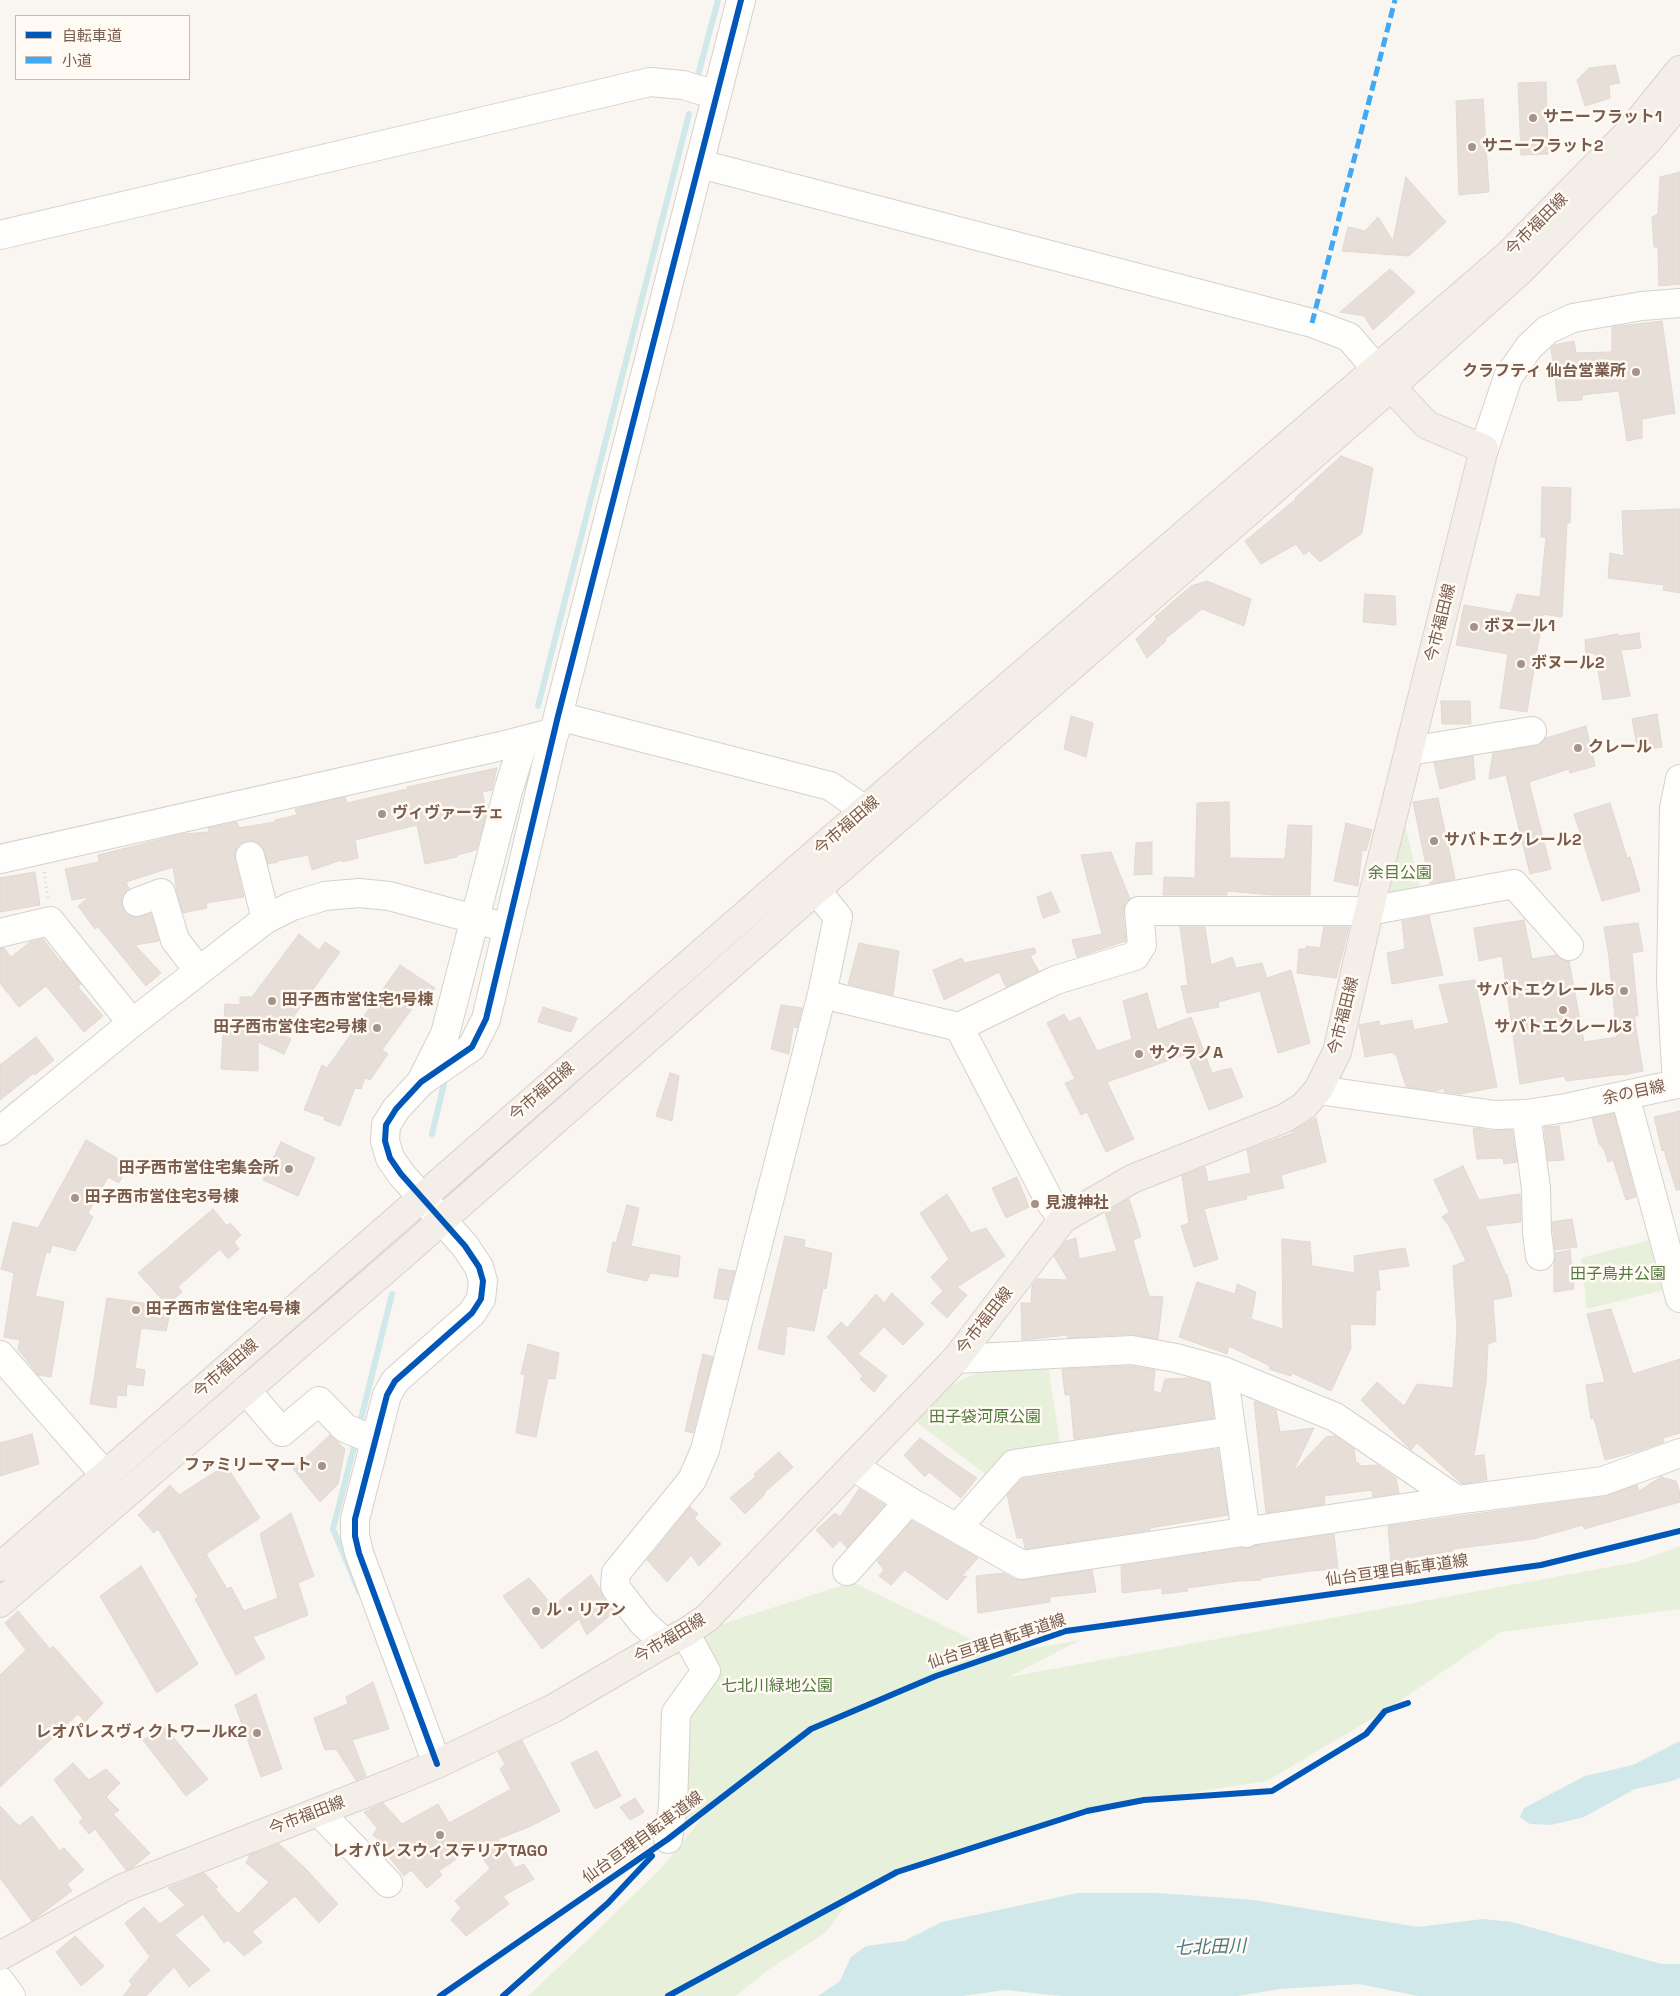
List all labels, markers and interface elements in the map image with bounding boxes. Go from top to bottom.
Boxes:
legend [15,15,190,80]
text: 自転車道 [62,26,122,45]
text: 小道 [62,51,92,70]
place label: サニーフラット1 [1543,108,1662,128]
marker: サニーフラット1 [1527,112,1539,124]
place label: サニーフラット2 [1482,137,1604,157]
marker: サニーフラット2 [1466,141,1478,153]
street label: 今市福田線 [1502,190,1572,260]
place label: クラフティ 仙台営業所 [1462,362,1626,382]
marker: クラフティ 仙台営業所 [1630,366,1642,378]
street label: 今市福田線 [1422,582,1460,664]
place label: ボヌール1 [1484,617,1555,637]
marker: ボヌール1 [1468,621,1480,633]
place label: ボヌール2 [1531,654,1605,674]
marker: ボヌール2 [1515,658,1527,670]
place label: クレール [1588,738,1652,758]
marker: クレール [1572,742,1584,754]
street label: 今市福田線 [811,793,883,859]
place label: ヴィヴァーチェ [392,804,504,824]
marker: ヴィヴァーチェ [376,808,388,820]
place label: サバトエクレール2 [1444,831,1582,851]
marker: サバトエクレール2 [1428,835,1440,847]
park label: 余目公園 [1368,864,1432,884]
street label: 今市福田線 [1325,975,1363,1057]
place label: サバトエクレール5 [1476,981,1614,1001]
marker: サバトエクレール5 [1618,985,1630,997]
place label: 田子西市営住宅1号棟 [282,991,433,1011]
marker: 田子西市営住宅1号棟 [266,995,278,1007]
marker: サバトエクレール3 [1557,1004,1569,1016]
place label: 田子西市営住宅2号棟 [213,1018,367,1038]
place label: サバトエクレール3 [1494,1018,1632,1038]
marker: 田子西市営住宅2号棟 [371,1022,383,1034]
place label: サクラノA [1149,1044,1223,1064]
marker: サクラノA [1133,1048,1145,1060]
street label: 今市福田線 [506,1059,578,1125]
street label: 余の目線 [1601,1077,1667,1109]
place label: 田子西市営住宅集会所 [119,1159,279,1179]
marker: 田子西市営住宅集会所 [283,1163,295,1175]
place label: 田子西市営住宅3号棟 [85,1188,239,1208]
marker: 田子西市営住宅3号棟 [69,1192,81,1204]
place label: 見渡神社 [1045,1194,1109,1214]
marker: 見渡神社 [1029,1198,1041,1210]
park label: 田子鳥井公園 [1570,1265,1666,1285]
street label: 今市福田線 [953,1284,1017,1358]
place label: 田子西市営住宅4号棟 [146,1300,300,1320]
marker: 田子西市営住宅4号棟 [130,1304,142,1316]
street label: 今市福田線 [190,1336,262,1402]
park label: 田子袋河原公園 [929,1408,1041,1428]
place label: ファミリーマート [184,1456,312,1476]
marker: ファミリーマート [316,1460,328,1472]
street label: 仙台亘理自転車道線 [1324,1551,1470,1591]
place label: ル・リアン [546,1601,626,1621]
marker: ル・リアン [530,1605,542,1617]
street label: 今市福田線 [631,1610,709,1668]
street label: 仙台亘理自転車道線 [926,1611,1068,1673]
park label: 七北川緑地公園 [721,1677,833,1697]
place label: レオパレスヴィクトワールK2 [35,1723,247,1743]
marker: レオパレスヴィクトワールK2 [251,1727,263,1739]
street label: 仙台亘理自転車道線 [579,1788,707,1888]
street label: 今市福田線 [266,1793,348,1839]
marker: レオパレスウィステリアTAGO [434,1829,446,1841]
place label: レオパレスウィステリアTAGO [332,1842,548,1862]
water label: 七北田川 [1174,1936,1246,1960]

